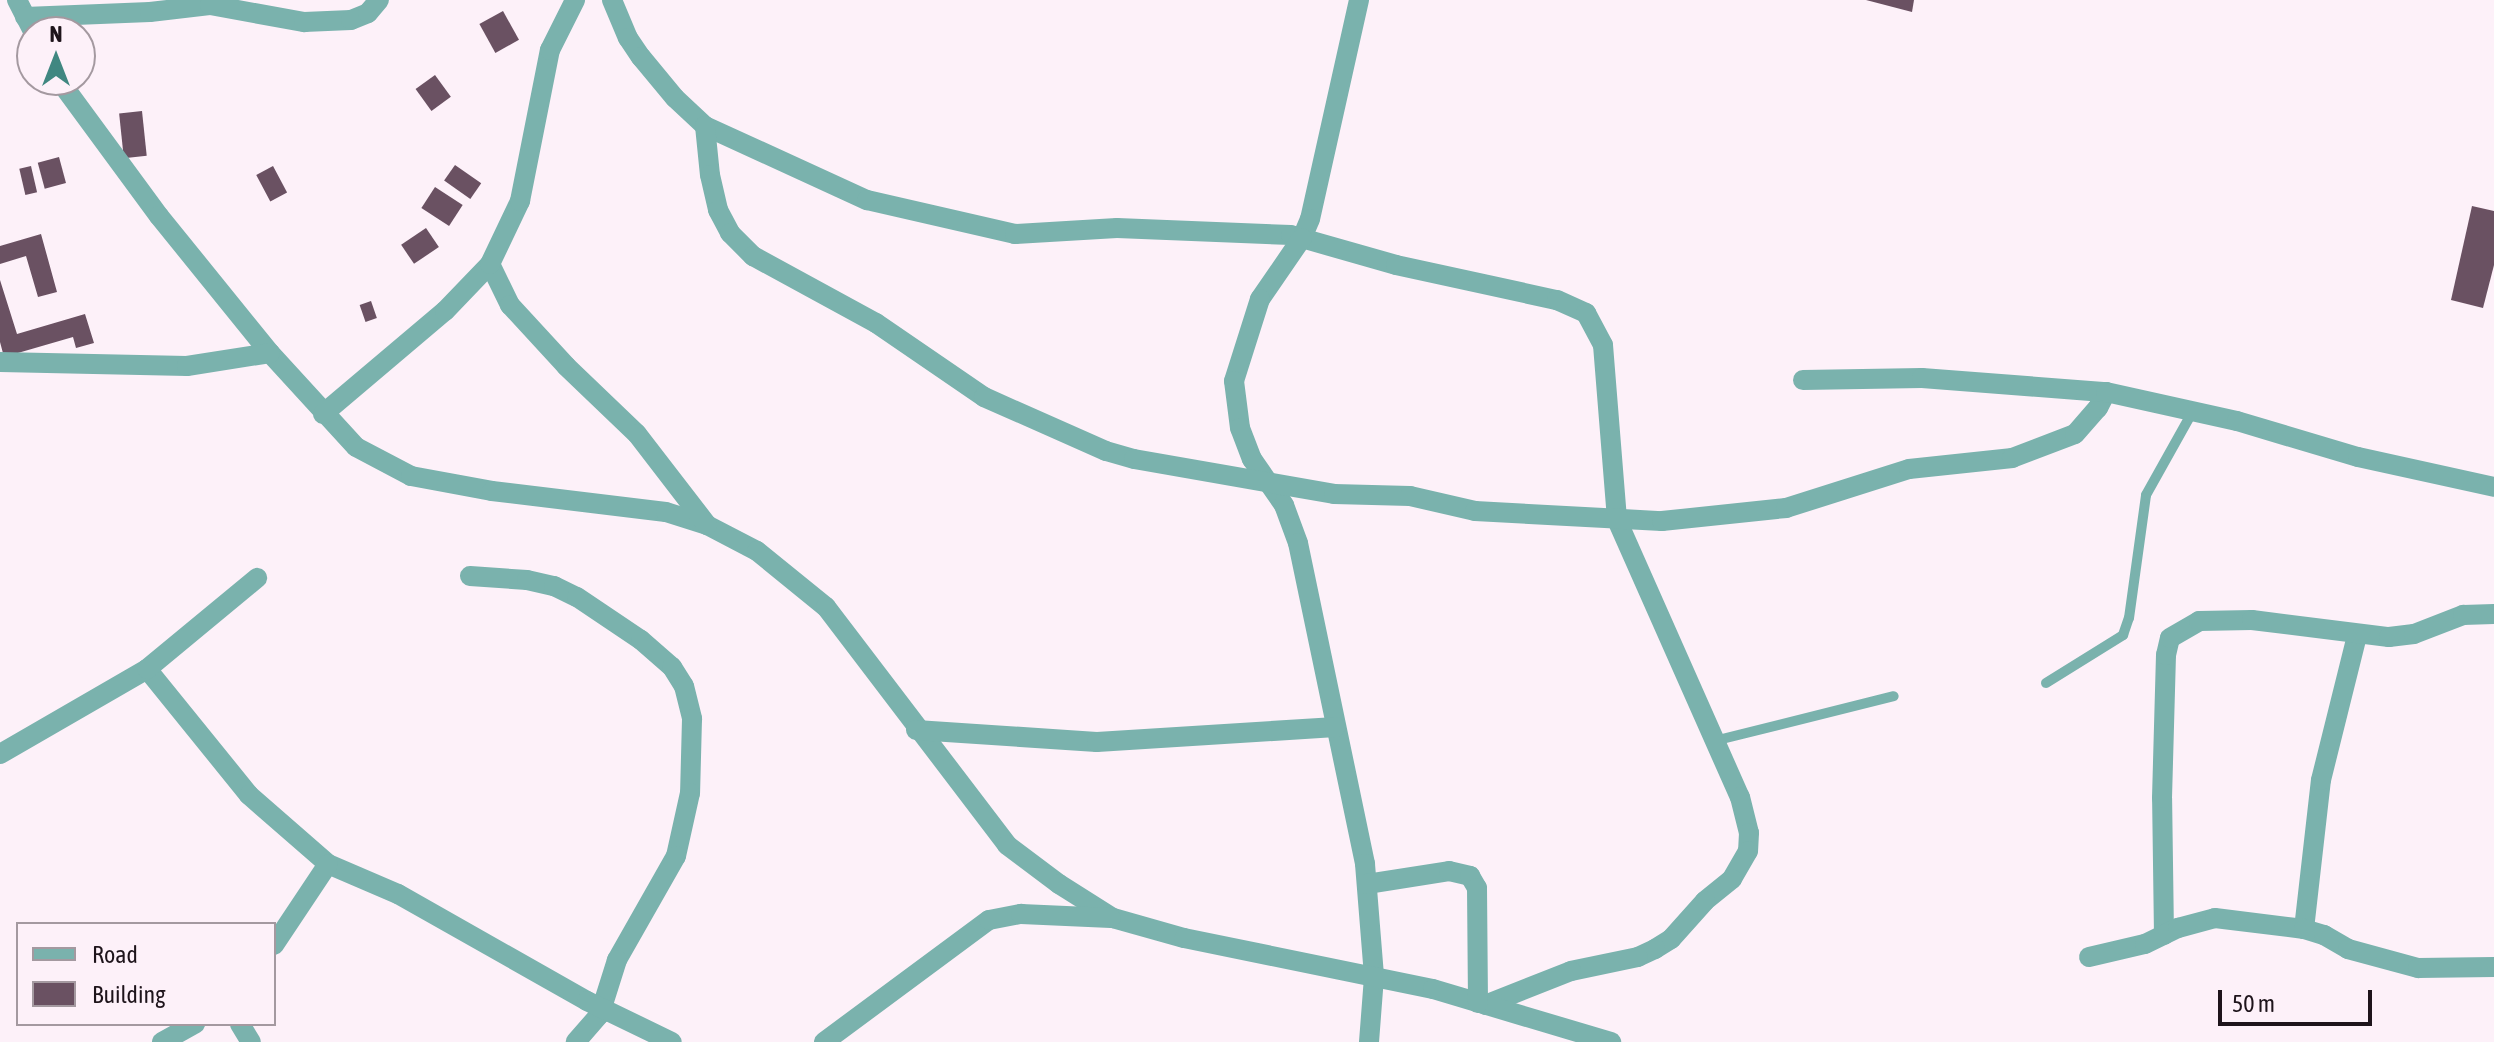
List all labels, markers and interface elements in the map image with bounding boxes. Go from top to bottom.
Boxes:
north arrow [16,16,96,96]
text: N [50,21,62,47]
legend [16,922,276,1026]
text: Road [92,941,138,968]
scale bar [2222,974,2376,1024]
text: Building [92,981,165,1008]
text: 50 m [2232,990,2275,1017]

